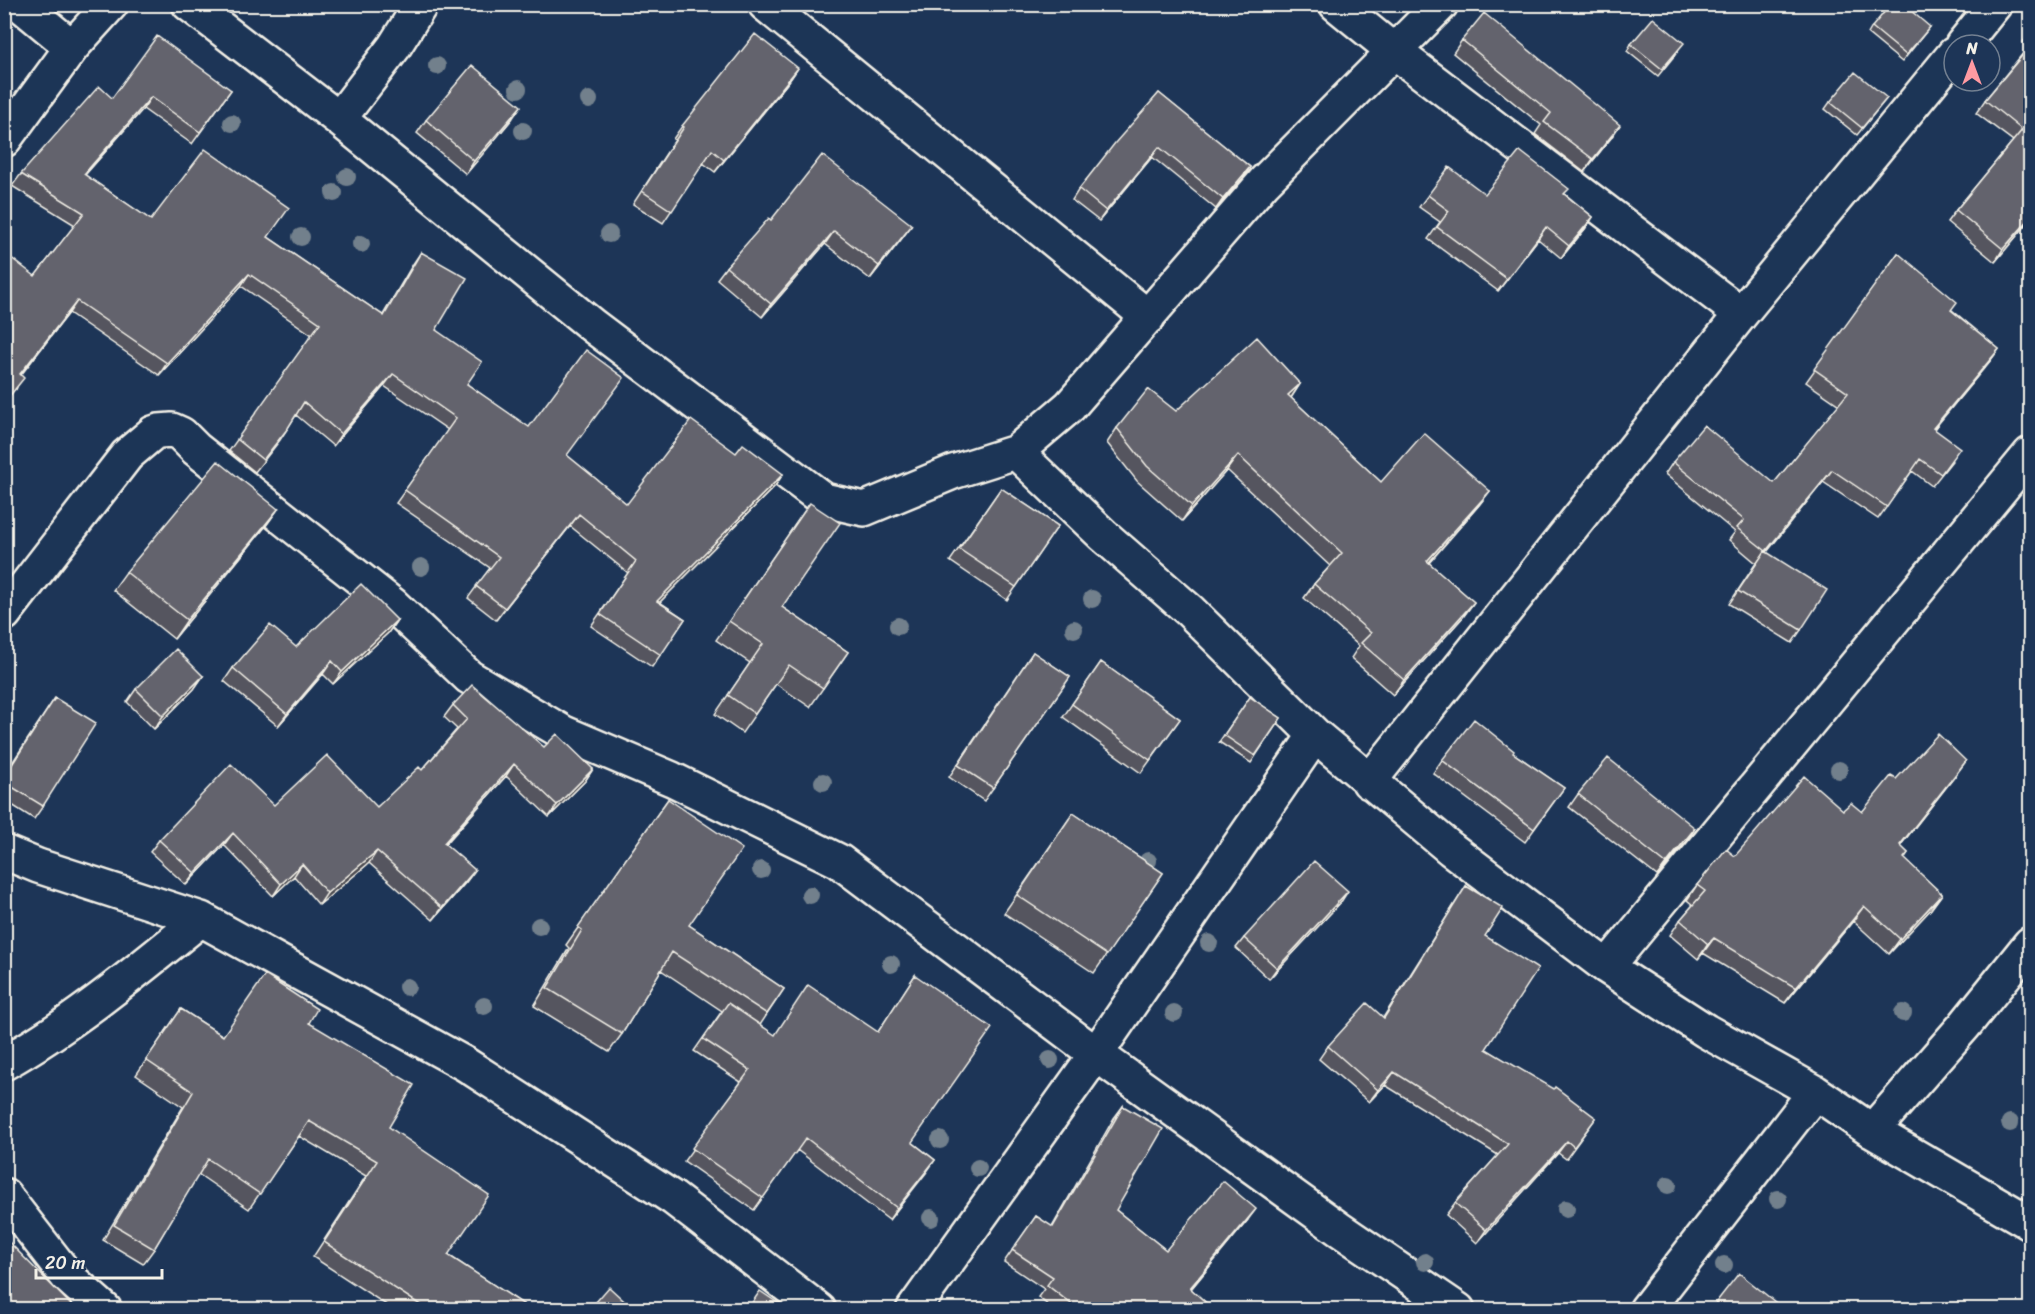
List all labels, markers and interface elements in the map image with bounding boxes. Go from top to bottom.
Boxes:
north arrow [1942,33,2002,93]
text: N [1965,34,1978,63]
scale bar [36,1242,162,1280]
text: 20 m [45,1247,85,1279]

